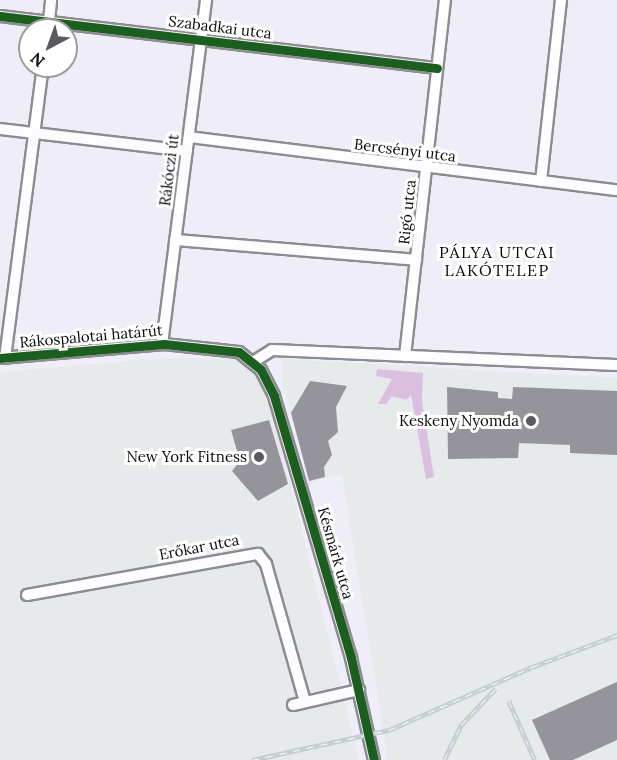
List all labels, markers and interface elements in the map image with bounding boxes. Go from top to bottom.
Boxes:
street label: Szabadkai utca [167,12,273,42]
north arrow [18,18,78,78]
text: N [26,48,49,72]
street label: Rákóczi út [156,133,182,207]
street label: Bercsényi utca [353,135,457,165]
street label: Rigó utca [395,179,419,245]
district label: PÁLYA UTCAI LAKÓTELEP [439,242,555,280]
street label: Rákospalotai határút [19,321,163,351]
place label: Keskeny Nyomda [399,412,519,430]
marker: Keskeny Nyomda [524,414,538,428]
place label: New York Fitness [126,448,247,466]
marker: New York Fitness [252,450,266,464]
street label: Késmárk utca [314,505,358,601]
street label: Erőkar utca [157,530,241,564]

